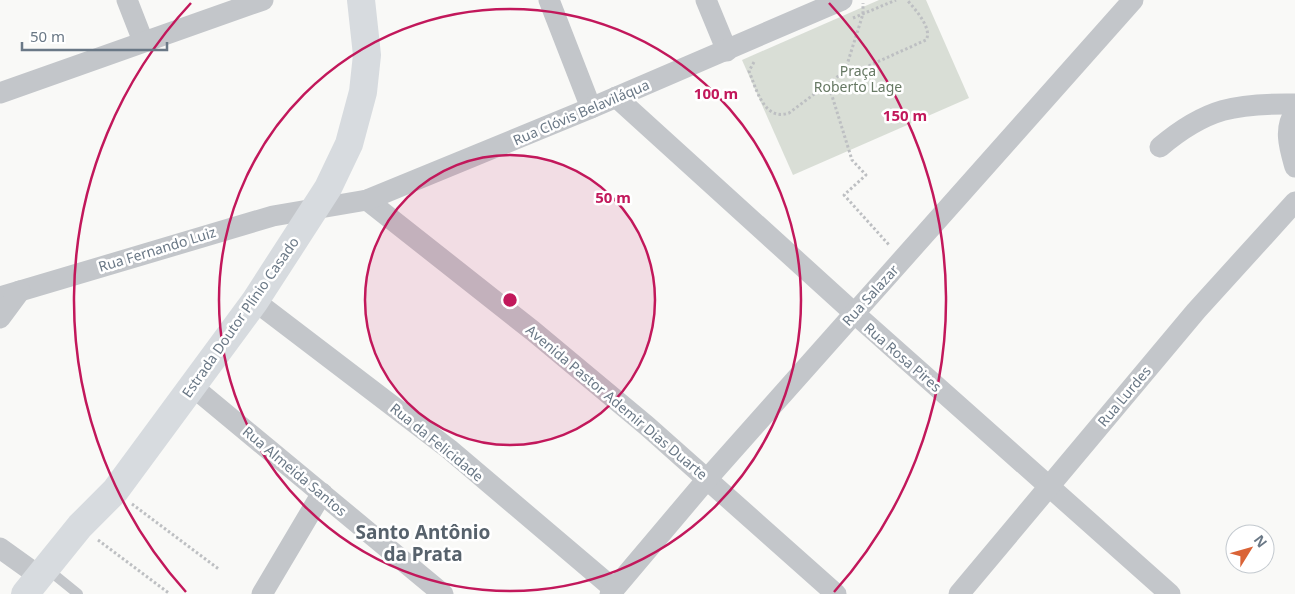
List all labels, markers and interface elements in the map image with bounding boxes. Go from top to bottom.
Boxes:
scale bar [22,20,168,52]
text: 50 m [30,26,65,46]
park label: Praça Roberto Lage [814,61,902,96]
street label: Rua Clóvis Belaviláqua [510,75,652,149]
text: 100 m [694,83,738,103]
text: 150 m [883,105,927,125]
text: 50 m [595,187,631,207]
street label: Rua Fernando Luiz [96,222,218,276]
street label: Estrada Doutor Plínio Casado [177,233,303,401]
street label: Rua Salazar [837,260,903,330]
centre of rings [501,291,519,309]
street label: Rua Rosa Pires [860,318,946,396]
street label: Avenida Pastor Ademir Dias Duarte [522,320,712,484]
street label: Rua Lurdes [1093,361,1155,430]
street label: Rua da Felicidade [386,399,488,486]
street label: Rua Almeida Santos [239,422,351,520]
district label: Santo Antônio da Prata [356,519,490,567]
north arrow [1225,524,1275,574]
text: N [1250,531,1272,551]

